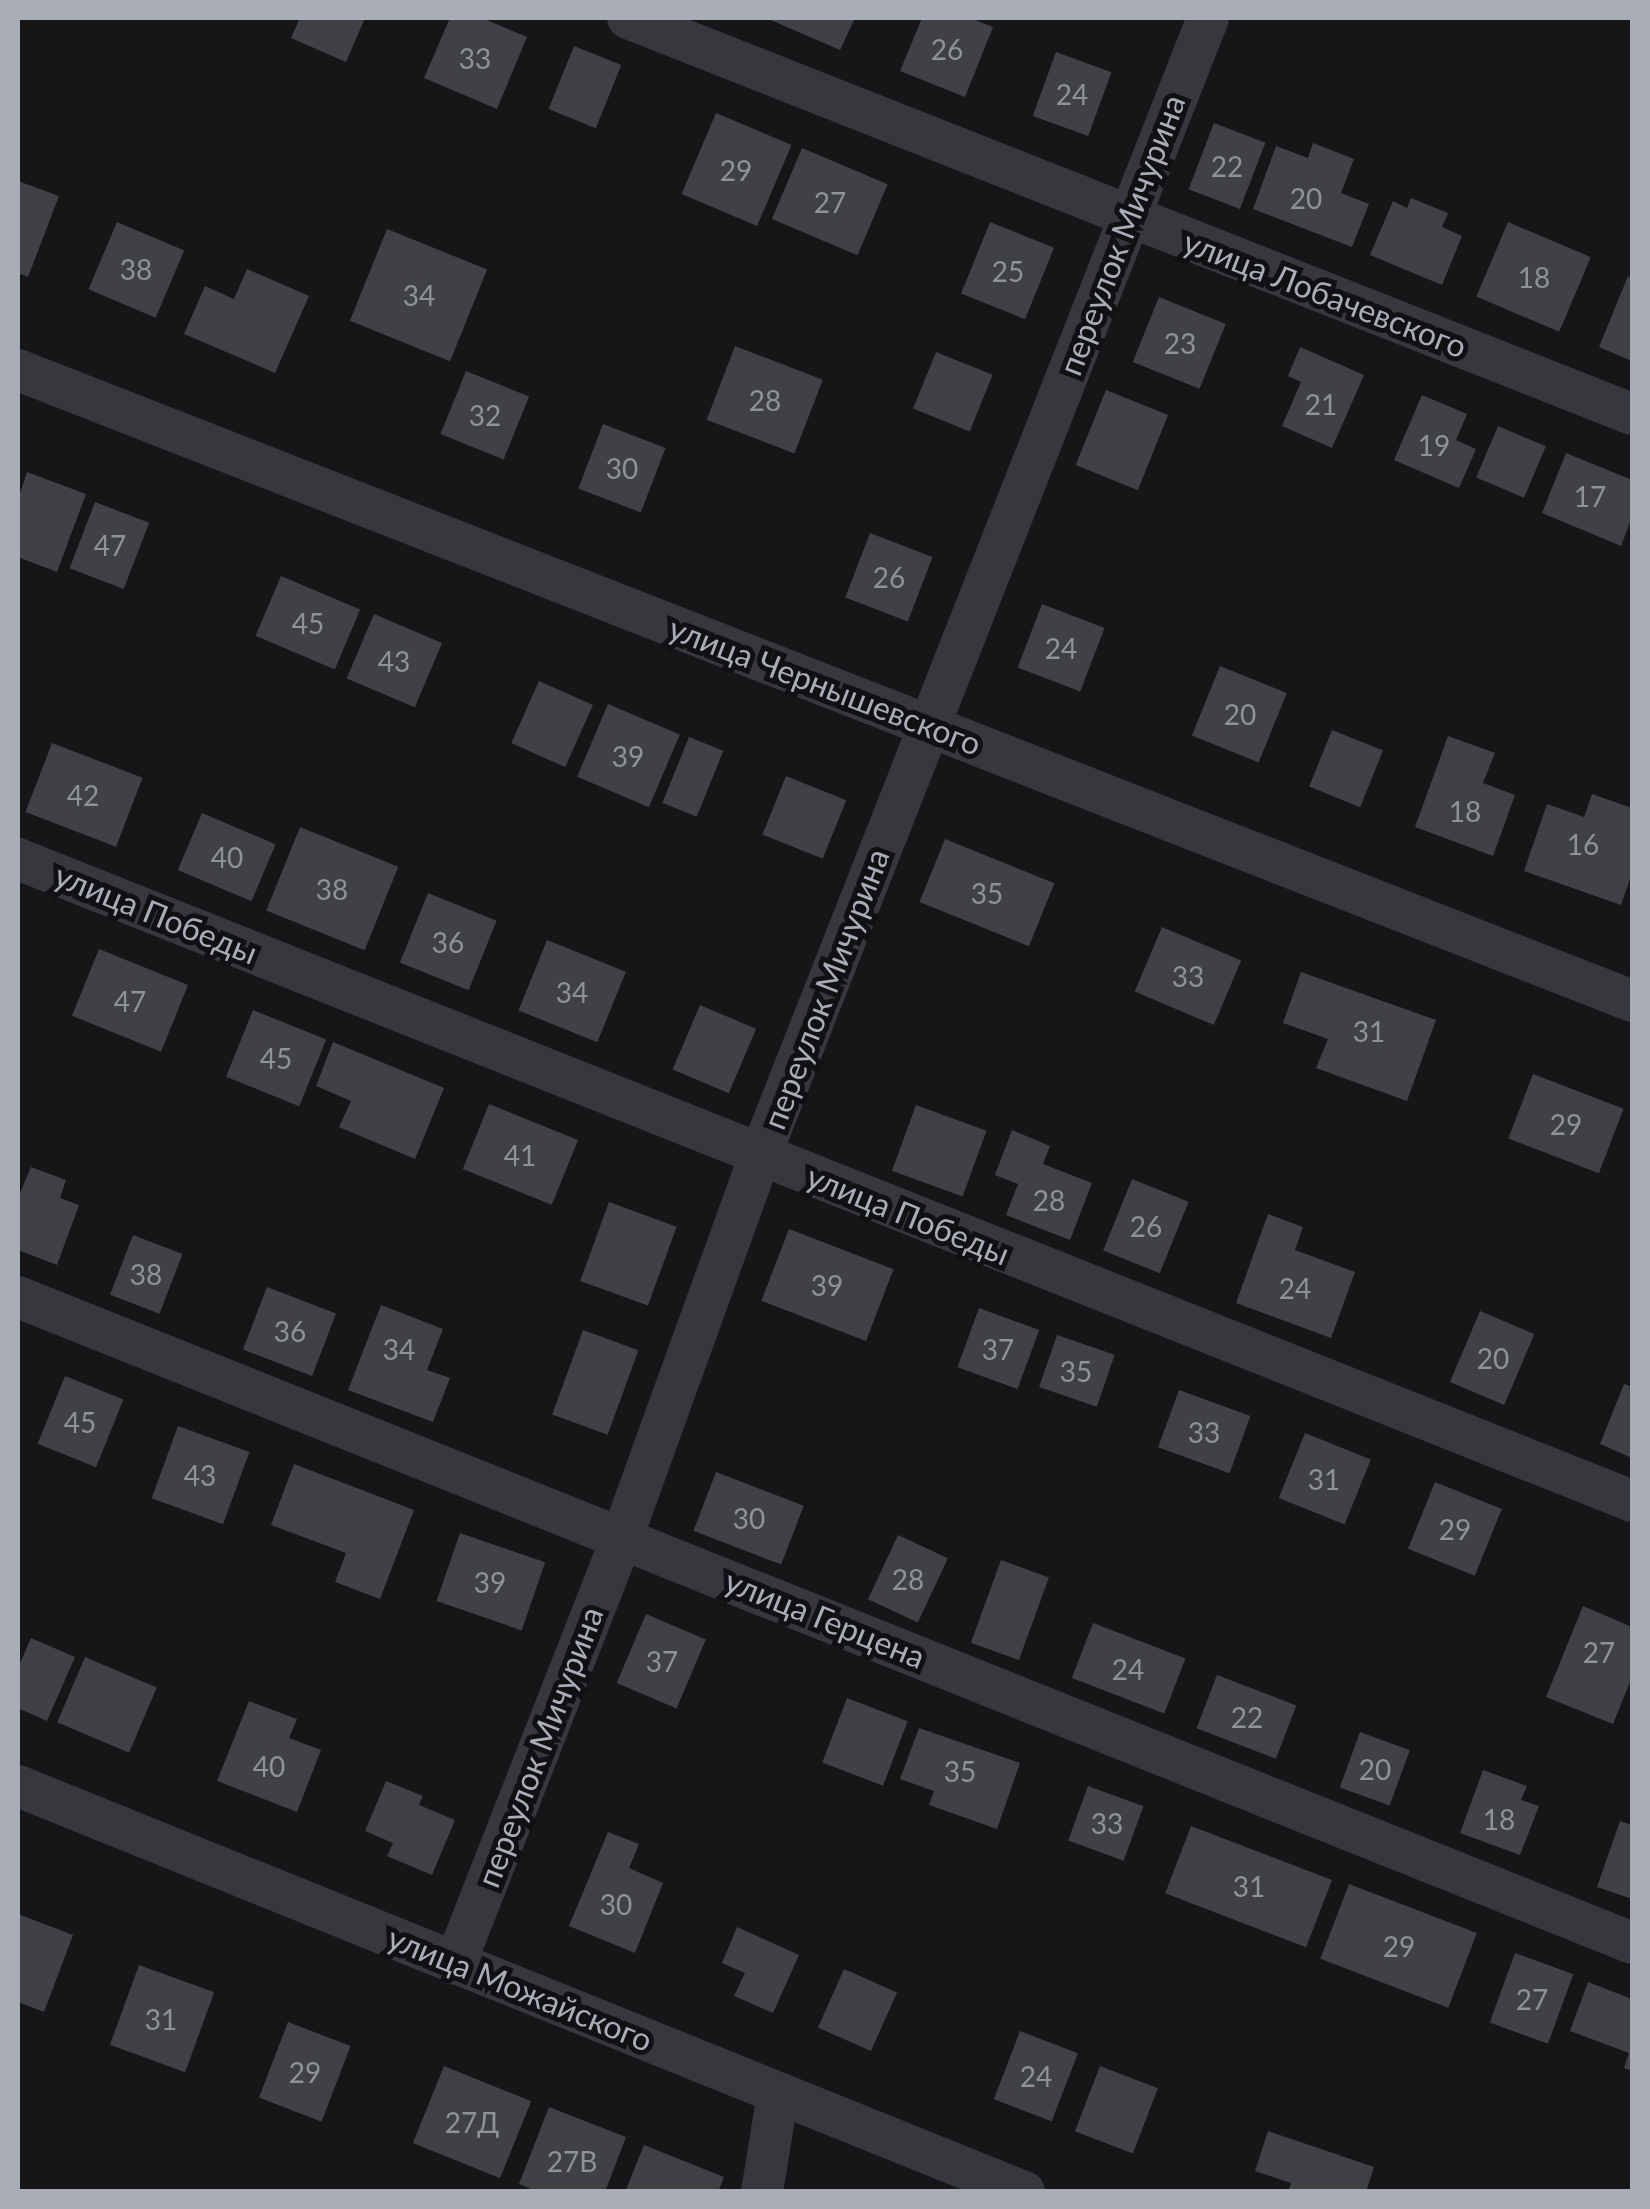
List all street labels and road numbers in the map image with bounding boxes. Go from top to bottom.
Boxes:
street label: переулок Мичурина [1051,89,1193,381]
street label: улица Лобачевского [1178,222,1472,366]
street label: улица Чернышевского [664,609,986,763]
street label: переулок Мичурина [755,843,897,1135]
street label: улица Победы [49,856,263,972]
street label: улица Победы [801,1157,1015,1273]
street label: улица Герцена [720,1561,930,1677]
street label: переулок Мичурина [469,1601,611,1893]
street label: улица Можайского [382,1918,658,2060]

